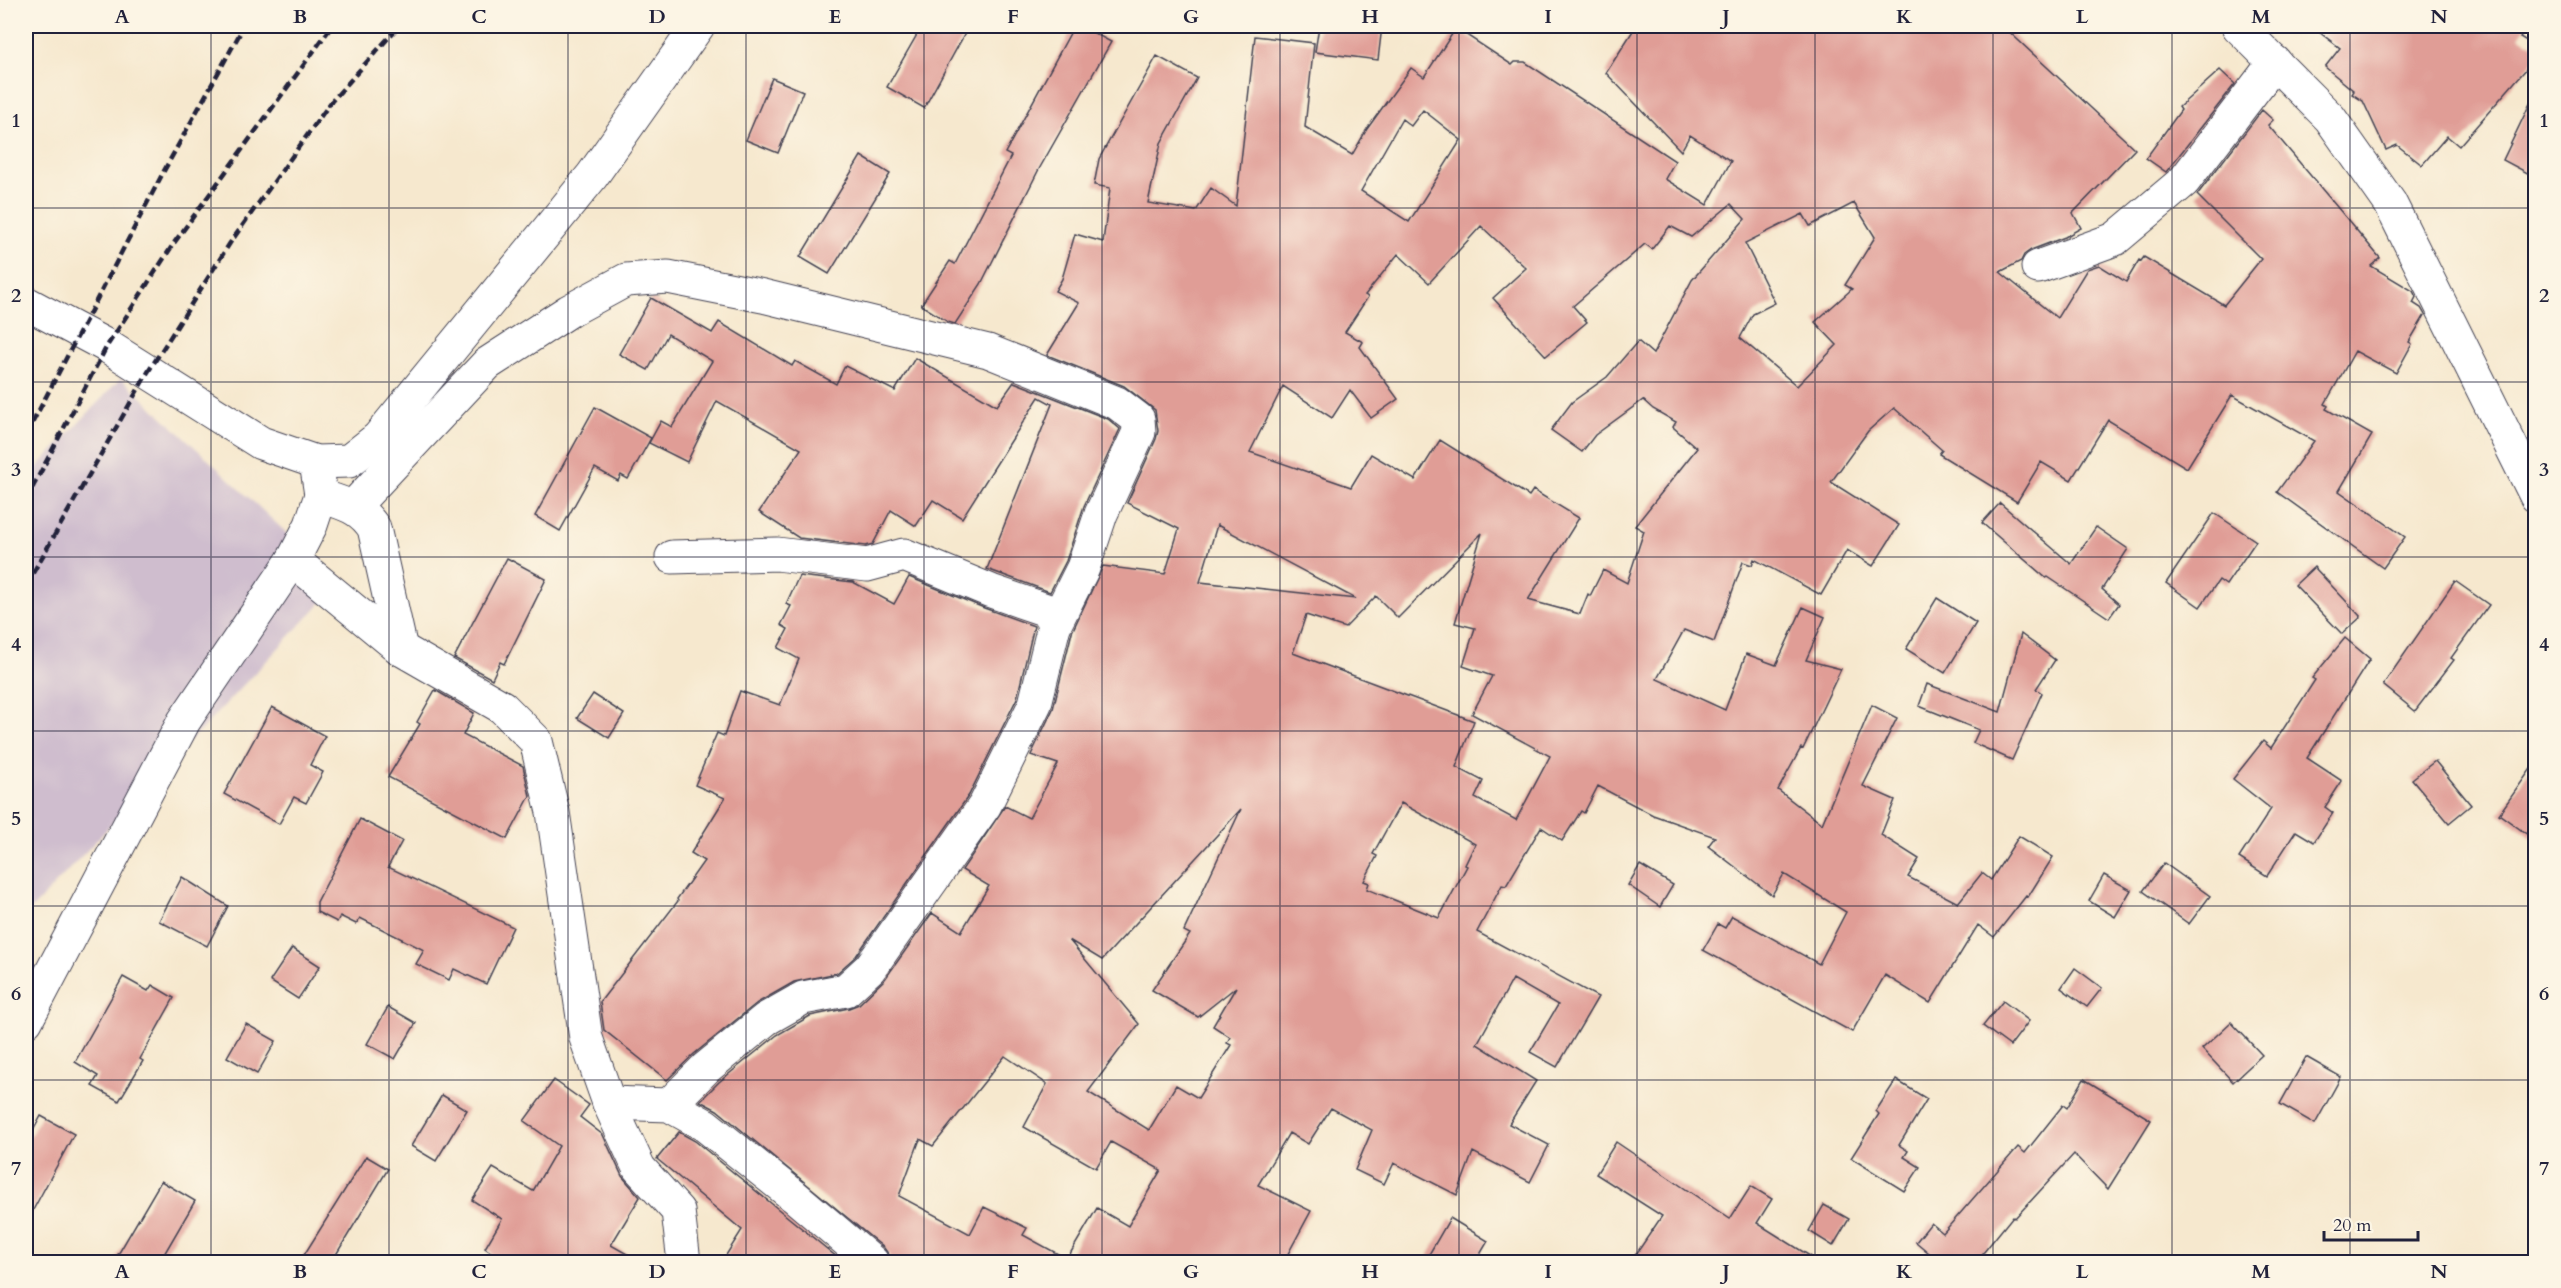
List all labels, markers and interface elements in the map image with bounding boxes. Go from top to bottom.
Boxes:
text: A [114,3,130,30]
text: B [293,3,307,30]
text: C [471,3,487,30]
text: D [648,3,666,30]
text: E [829,3,841,30]
text: F [1007,3,1019,30]
text: G [1183,3,1199,30]
text: H [1361,3,1379,30]
text: I [1544,3,1552,30]
text: J [1719,3,1730,30]
text: K [1896,3,1913,30]
text: L [2076,3,2089,30]
text: M [2251,3,2271,30]
text: N [2430,3,2448,30]
text: 1 [11,107,21,134]
text: 1 [2539,107,2549,134]
text: 2 [11,282,21,309]
text: 2 [2539,282,2549,309]
text: 3 [11,456,21,483]
text: 3 [2539,456,2549,483]
text: 4 [11,631,21,658]
text: 4 [2539,631,2549,658]
text: 5 [11,805,21,832]
text: 5 [2539,805,2549,832]
text: 6 [11,980,21,1007]
text: 6 [2539,980,2549,1007]
text: 7 [11,1155,21,1182]
text: 7 [2539,1155,2549,1182]
scale bar [2324,1204,2418,1242]
text: 20 m [2333,1213,2372,1238]
text: A [114,1258,130,1285]
text: B [293,1258,307,1285]
text: C [471,1258,487,1285]
text: D [648,1258,666,1285]
text: E [829,1258,841,1285]
text: F [1007,1258,1019,1285]
text: G [1183,1258,1199,1285]
text: H [1361,1258,1379,1285]
text: I [1544,1258,1552,1285]
text: J [1719,1258,1730,1285]
text: K [1896,1258,1913,1285]
text: L [2076,1258,2089,1285]
text: M [2251,1258,2271,1285]
text: N [2430,1258,2448,1285]

